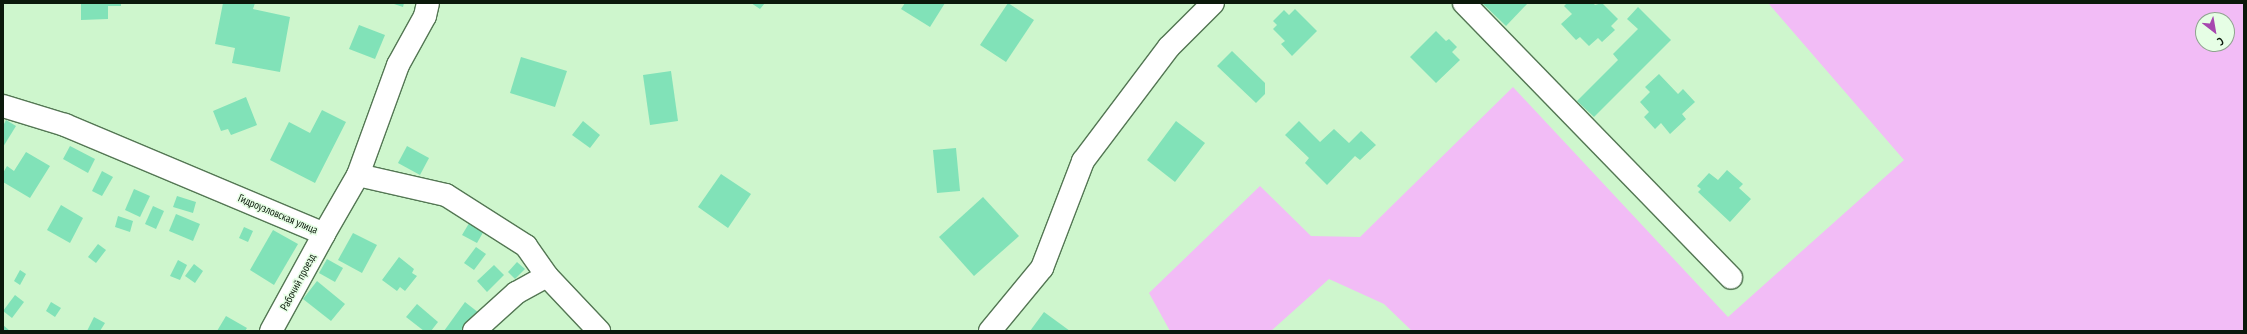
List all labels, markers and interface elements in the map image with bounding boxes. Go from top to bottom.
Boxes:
north arrow [2195,12,2235,52]
text: С [2215,34,2226,49]
street label: Гидроузловская улица [236,191,320,237]
street label: Рабочий проезд [278,251,318,313]

